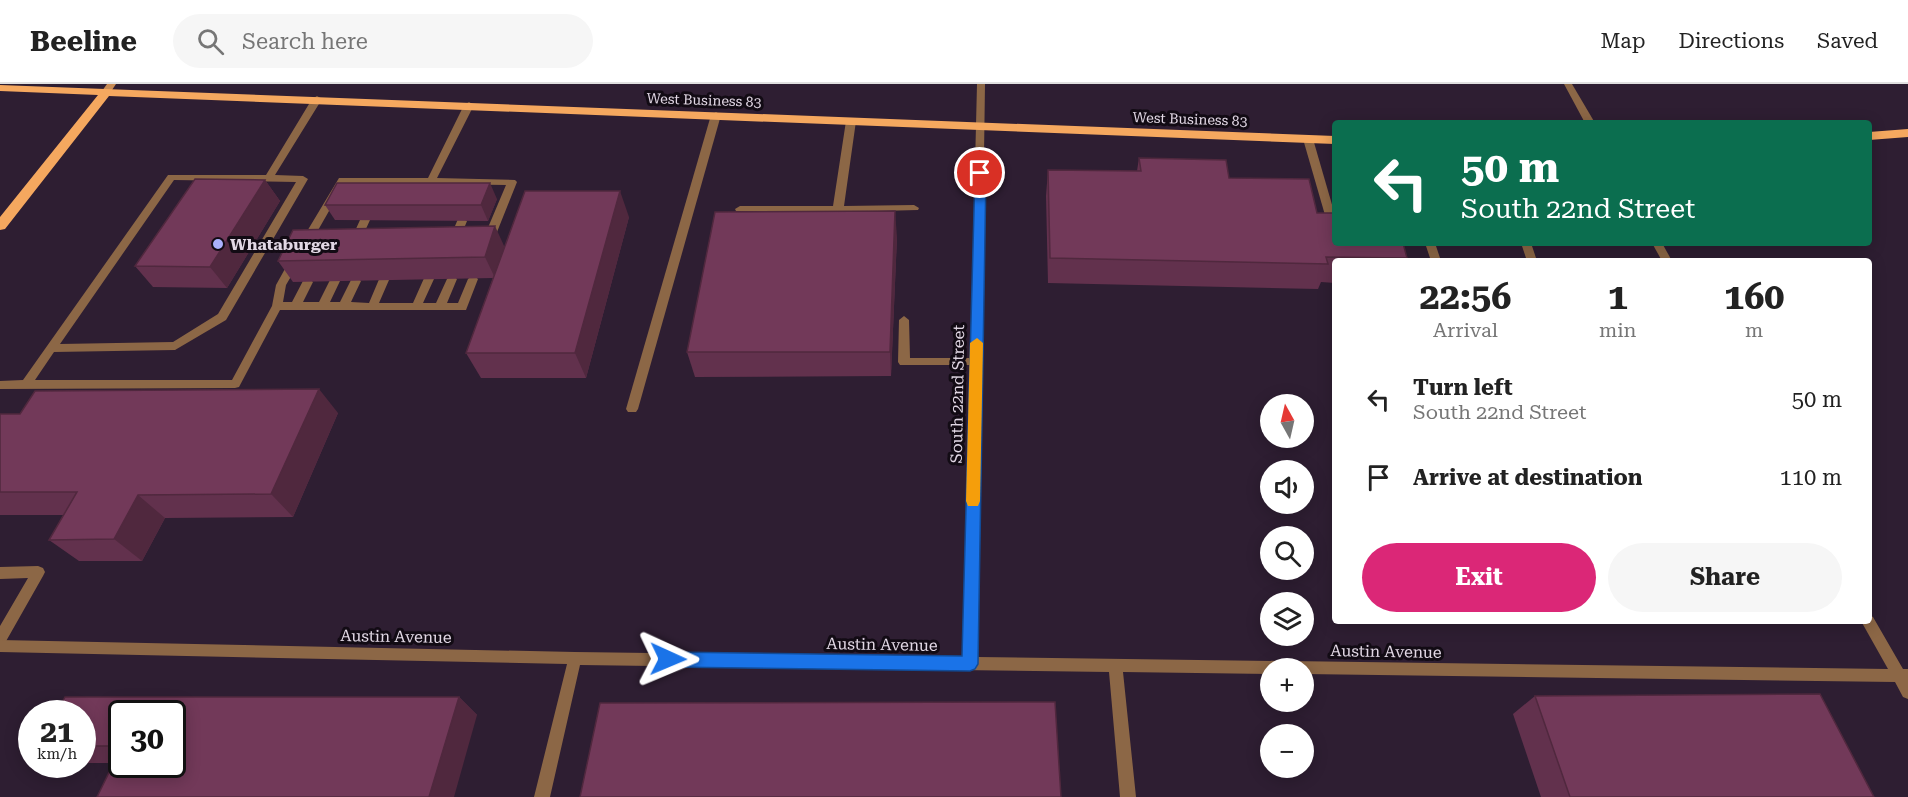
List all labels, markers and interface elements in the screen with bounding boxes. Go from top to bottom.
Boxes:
search box [173,14,593,68]
text: Beeline [30,25,137,58]
icon: search [194,25,227,58]
text: Search here [242,29,368,54]
text: Map [1601,29,1645,53]
text: Directions [1678,29,1784,53]
text: Saved [1817,29,1878,53]
street label: West Business 83 [646,90,762,110]
street label: West Business 83 [1132,109,1248,129]
text: 50 m [1461,143,1559,192]
icon: left [1362,144,1440,222]
pin [954,147,1005,198]
icon: arrive [963,156,996,189]
text: South 22nd Street [1461,193,1695,225]
place label: Whataburger [230,235,337,254]
marker: Whataburger [211,237,225,251]
text: 22:56 [1420,276,1511,318]
text: 1 [1608,276,1628,318]
text: 160 [1724,276,1784,318]
text: Arrival [1433,318,1498,342]
text: min [1599,318,1636,342]
text: m [1745,318,1763,342]
street label: South 22nd Street [947,324,968,464]
text: Turn left [1413,375,1513,400]
icon: left [1362,383,1395,416]
text: 50 m [1792,387,1842,412]
north arrow [1260,394,1314,448]
map controls [1260,394,1314,778]
text: South 22nd Street [1413,400,1587,424]
button: sound [1260,460,1314,514]
icon: arrive [1362,461,1395,494]
text: Arrive at destination [1413,465,1642,490]
text: 110 m [1779,465,1842,490]
button: search [1260,526,1314,580]
button: Exit [1362,543,1596,612]
button: Share [1608,543,1842,612]
button: layers [1260,592,1314,646]
street label: Austin Avenue [340,626,452,647]
position arrow [636,627,700,691]
street label: Austin Avenue [826,634,938,655]
street label: Austin Avenue [1330,641,1442,662]
button: + [1260,658,1314,712]
speed limit sign: 30 [108,700,186,778]
text: 21 [40,714,74,749]
button: − [1260,724,1314,778]
text: km/h [37,745,77,763]

